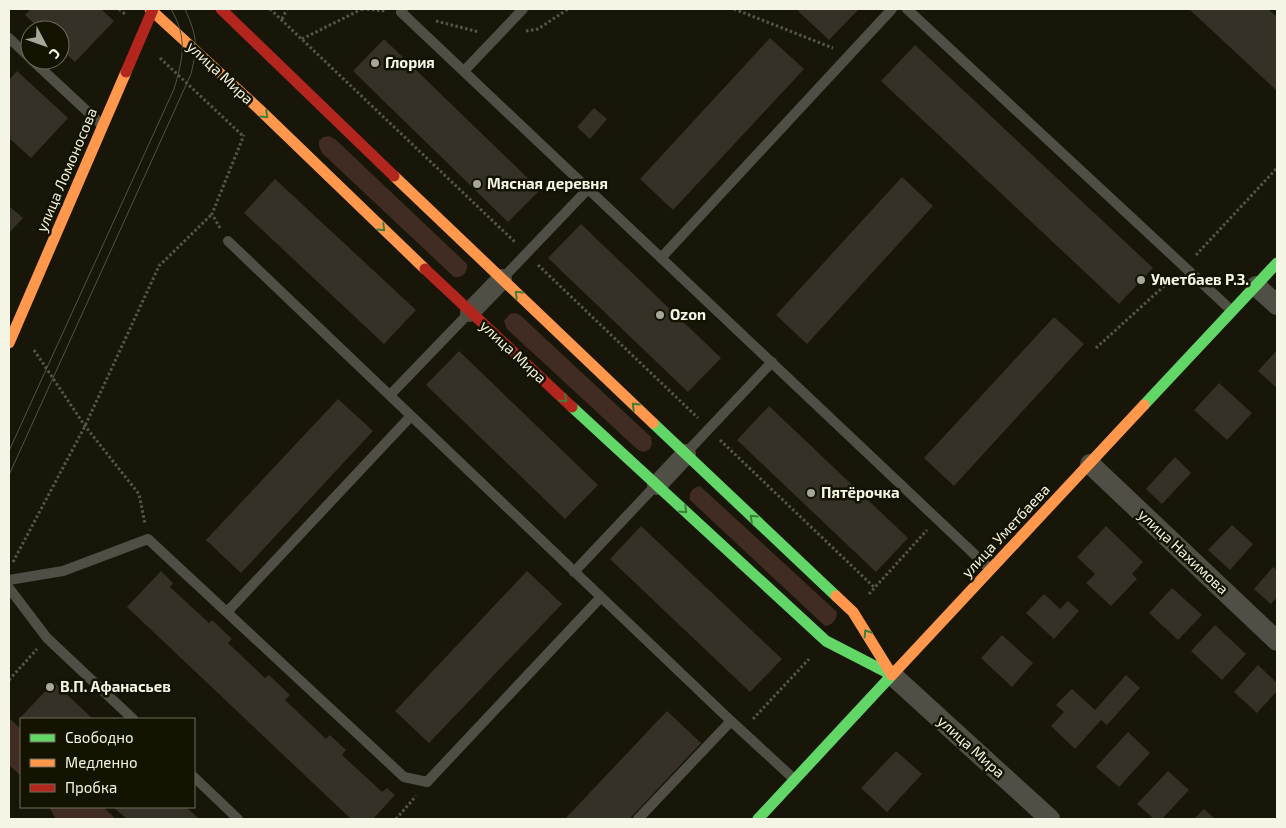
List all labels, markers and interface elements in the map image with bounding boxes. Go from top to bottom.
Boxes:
north arrow [20,20,70,70]
street label: улица Мира [183,37,258,108]
text: С [46,45,64,63]
place label: Глория [385,53,435,71]
marker: Глория [369,57,381,69]
street label: улица Ломоносова [32,105,101,235]
one-way arrow [259,110,268,119]
place label: Мясная деревня [487,174,608,192]
marker: Мясная деревня [471,178,483,190]
one-way arrow [377,222,386,231]
place label: Уметбаев Р.З. [1151,270,1249,288]
marker: Уметбаев Р.З. [1135,274,1147,286]
one-way arrow [514,291,523,300]
place label: Ozon [670,305,706,323]
marker: Ozon [654,309,666,321]
street label: улица Мира [476,316,551,387]
one-way arrow [559,393,568,402]
one-way arrow [632,403,641,412]
street label: улица Уметбаева [957,480,1054,581]
place label: Пятёрочка [821,483,900,501]
marker: Пятёрочка [805,487,817,499]
one-way arrow [678,504,687,513]
street label: улица Нахимова [1134,505,1232,598]
one-way arrow [750,515,759,524]
one-way arrow [863,630,873,639]
place label: В.П. Афанасьев [60,677,171,695]
marker: В.П. Афанасьев [44,681,56,693]
street label: улица Мира [934,711,1009,782]
legend [20,718,195,808]
text: Свободно [65,728,134,746]
text: Медленно [65,753,138,771]
text: Пробка [65,778,117,796]

